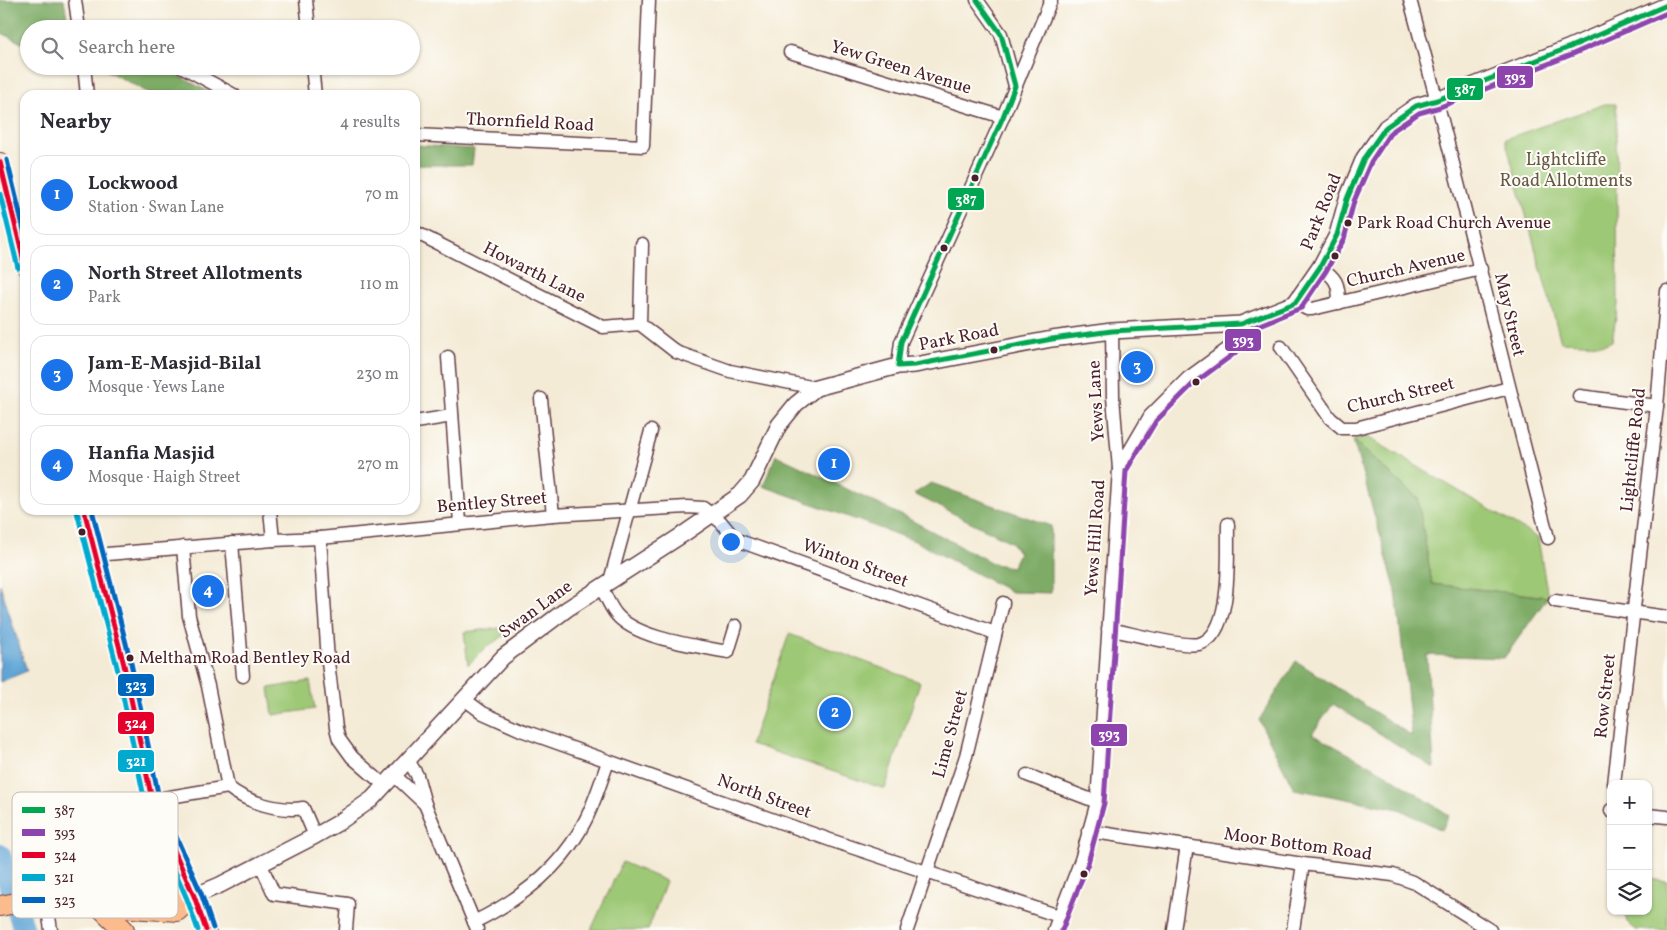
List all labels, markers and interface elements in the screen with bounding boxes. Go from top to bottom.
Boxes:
search box [20,20,420,75]
icon: search [38,34,66,62]
text: Search here [78,35,175,61]
street label: Yew Green Avenue [828,35,974,101]
line badge: 393 [1496,65,1534,89]
text: 393 [1504,69,1526,88]
line badge: 387 [1446,77,1484,101]
text: 387 [1454,81,1476,100]
street label: Thornfield Road [465,107,595,139]
text: Nearby [40,108,111,137]
text: 4 results [340,112,400,134]
park label: Lightcliffe Road Allotments [1500,148,1632,194]
street label: Park Road [1295,170,1349,254]
text: Lockwood [88,171,178,197]
unlabelled marker [970,173,980,183]
text: 1 [54,184,60,206]
text: 70 m [365,184,399,206]
line badge: 387 [947,187,985,211]
text: 387 [955,191,977,210]
text: Station · Swan Lane [88,197,224,219]
place label: Park Road Church Avenue [1357,212,1551,235]
marker: Park Road Church Avenue [1343,218,1353,228]
street label: Howarth Lane [478,236,590,310]
unlabelled marker [939,243,949,253]
street label: Church Avenue [1344,243,1468,295]
unlabelled marker [1330,251,1340,261]
text: North Street Allotments [88,261,303,287]
street label: May Street [1487,271,1531,359]
text: 2 [53,274,61,296]
text: 110 m [360,274,399,296]
text: Park [88,287,121,309]
street label: Park Road [917,318,1001,358]
line badge: 393 [1224,328,1262,352]
text: 393 [1232,332,1254,351]
unlabelled marker [989,345,999,355]
pin: 3 [1121,348,1153,386]
text: Jam-E-Masjid-Bilal [88,351,261,377]
street label: Yews Lane [1082,360,1112,442]
text: 3 [53,364,61,386]
text: 230 m [356,364,399,386]
street label: Church Street [1345,372,1457,420]
text: Mosque · Yews Lane [88,377,225,399]
unlabelled marker [1191,377,1201,387]
street label: Lightcliffe Road [1615,387,1653,513]
text: Hanfia Masjid [88,441,215,467]
pin: 1 [818,445,850,483]
text: 4 [52,454,62,476]
text: 270 m [357,454,399,476]
text: Mosque · Haigh Street [88,467,241,489]
street label: Yews Hill Road [1079,479,1113,597]
street label: Bentley Street [436,486,548,520]
unlabelled marker [77,527,87,537]
your location [718,529,744,555]
street label: Winton Street [799,533,911,595]
pin: 4 [192,572,224,610]
street label: Swan Lane [494,575,578,645]
place label: Meltham Road Bentley Road [139,647,351,670]
street label: Row Street [1589,652,1623,740]
marker: Meltham Road Bentley Road [125,653,135,663]
line badge: 323 [117,673,155,697]
text: 323 [125,677,147,696]
street label: Lime Street [927,687,975,781]
pin: 2 [819,694,851,732]
line badge: 324 [117,711,155,735]
text: 324 [125,715,148,734]
line badge: 393 [1090,723,1128,747]
text: 393 [1098,726,1120,745]
line badge: 321 [117,749,155,773]
text: 321 [126,753,146,772]
street label: North Street [714,768,814,826]
map controls [1607,780,1652,915]
button: + [1607,780,1652,825]
legend [12,792,178,918]
text: 387 [54,802,75,821]
street label: Moor Bottom Road [1222,822,1374,868]
text: 393 [54,824,75,843]
button: − [1607,825,1652,870]
text: 324 [54,847,77,866]
text: 321 [54,869,74,888]
unlabelled marker [1079,869,1089,879]
button: layers [1607,870,1652,915]
text: 323 [54,892,75,911]

